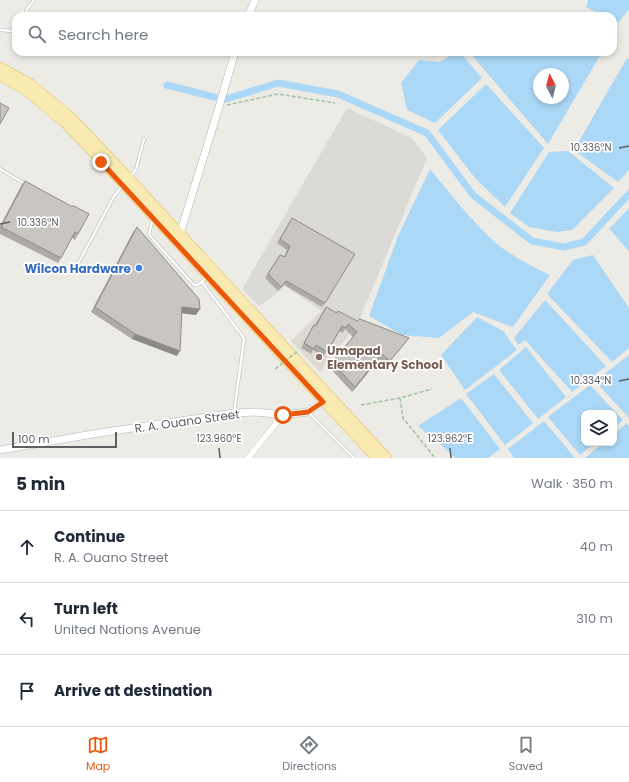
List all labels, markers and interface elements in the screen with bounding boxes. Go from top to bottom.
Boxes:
search box [12,12,617,56]
icon: search [26,23,48,45]
text: Search here [58,24,148,45]
north arrow [533,68,569,104]
text: 10.336°N [571,140,611,155]
route end [92,153,110,171]
text: 10.336°N [18,215,58,230]
place label: Wilcon Hardware [24,260,132,277]
marker: Wilcon Hardware [134,263,144,273]
place label: Umapad Elementary School [327,342,442,373]
marker: Umapad Elementary School [314,352,324,362]
text: 10.334°N [571,373,611,388]
street label: R. A. Ouano Street [133,405,241,437]
route start [274,406,292,424]
map controls [581,410,617,446]
button: layers [581,410,617,446]
scale bar [12,430,117,449]
text: 100 m [18,431,50,447]
text: 123.960°E [196,431,242,446]
text: 123.962°E [428,431,472,446]
text: 5 min [16,472,65,496]
text: Walk · 350 m [531,474,613,493]
text: Continue [54,526,125,547]
icon: ahead [16,536,38,558]
text: 40 m [580,537,613,556]
text: R. A. Ouano Street [54,548,169,567]
text: Turn left [54,598,118,619]
icon: left [16,608,38,630]
text: 310 m [576,609,613,628]
text: United Nations Avenue [54,620,201,639]
icon: arrive [16,680,38,702]
text: Arrive at destination [54,680,212,701]
tab: Map [86,734,110,775]
tab: Directions [282,734,337,775]
tab: Saved [509,734,543,775]

